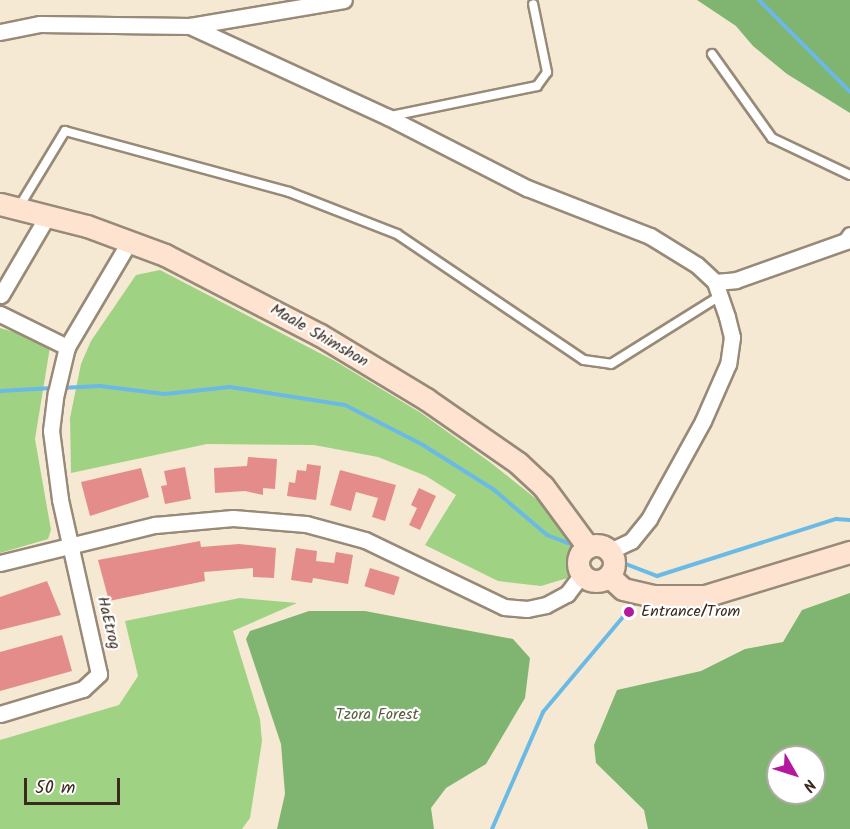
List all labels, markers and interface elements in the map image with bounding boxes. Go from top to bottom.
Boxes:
street label: Maale Shimshon [267,300,371,372]
street label: HaEtrog [92,595,124,651]
place label: Entrance/Trom [641,602,740,622]
marker: Entrance/Trom [622,605,636,619]
park label: Tzora Forest [335,705,419,725]
north arrow [766,745,826,805]
scale bar [27,766,123,804]
text: 50 m [35,774,75,803]
text: N [796,774,822,797]

